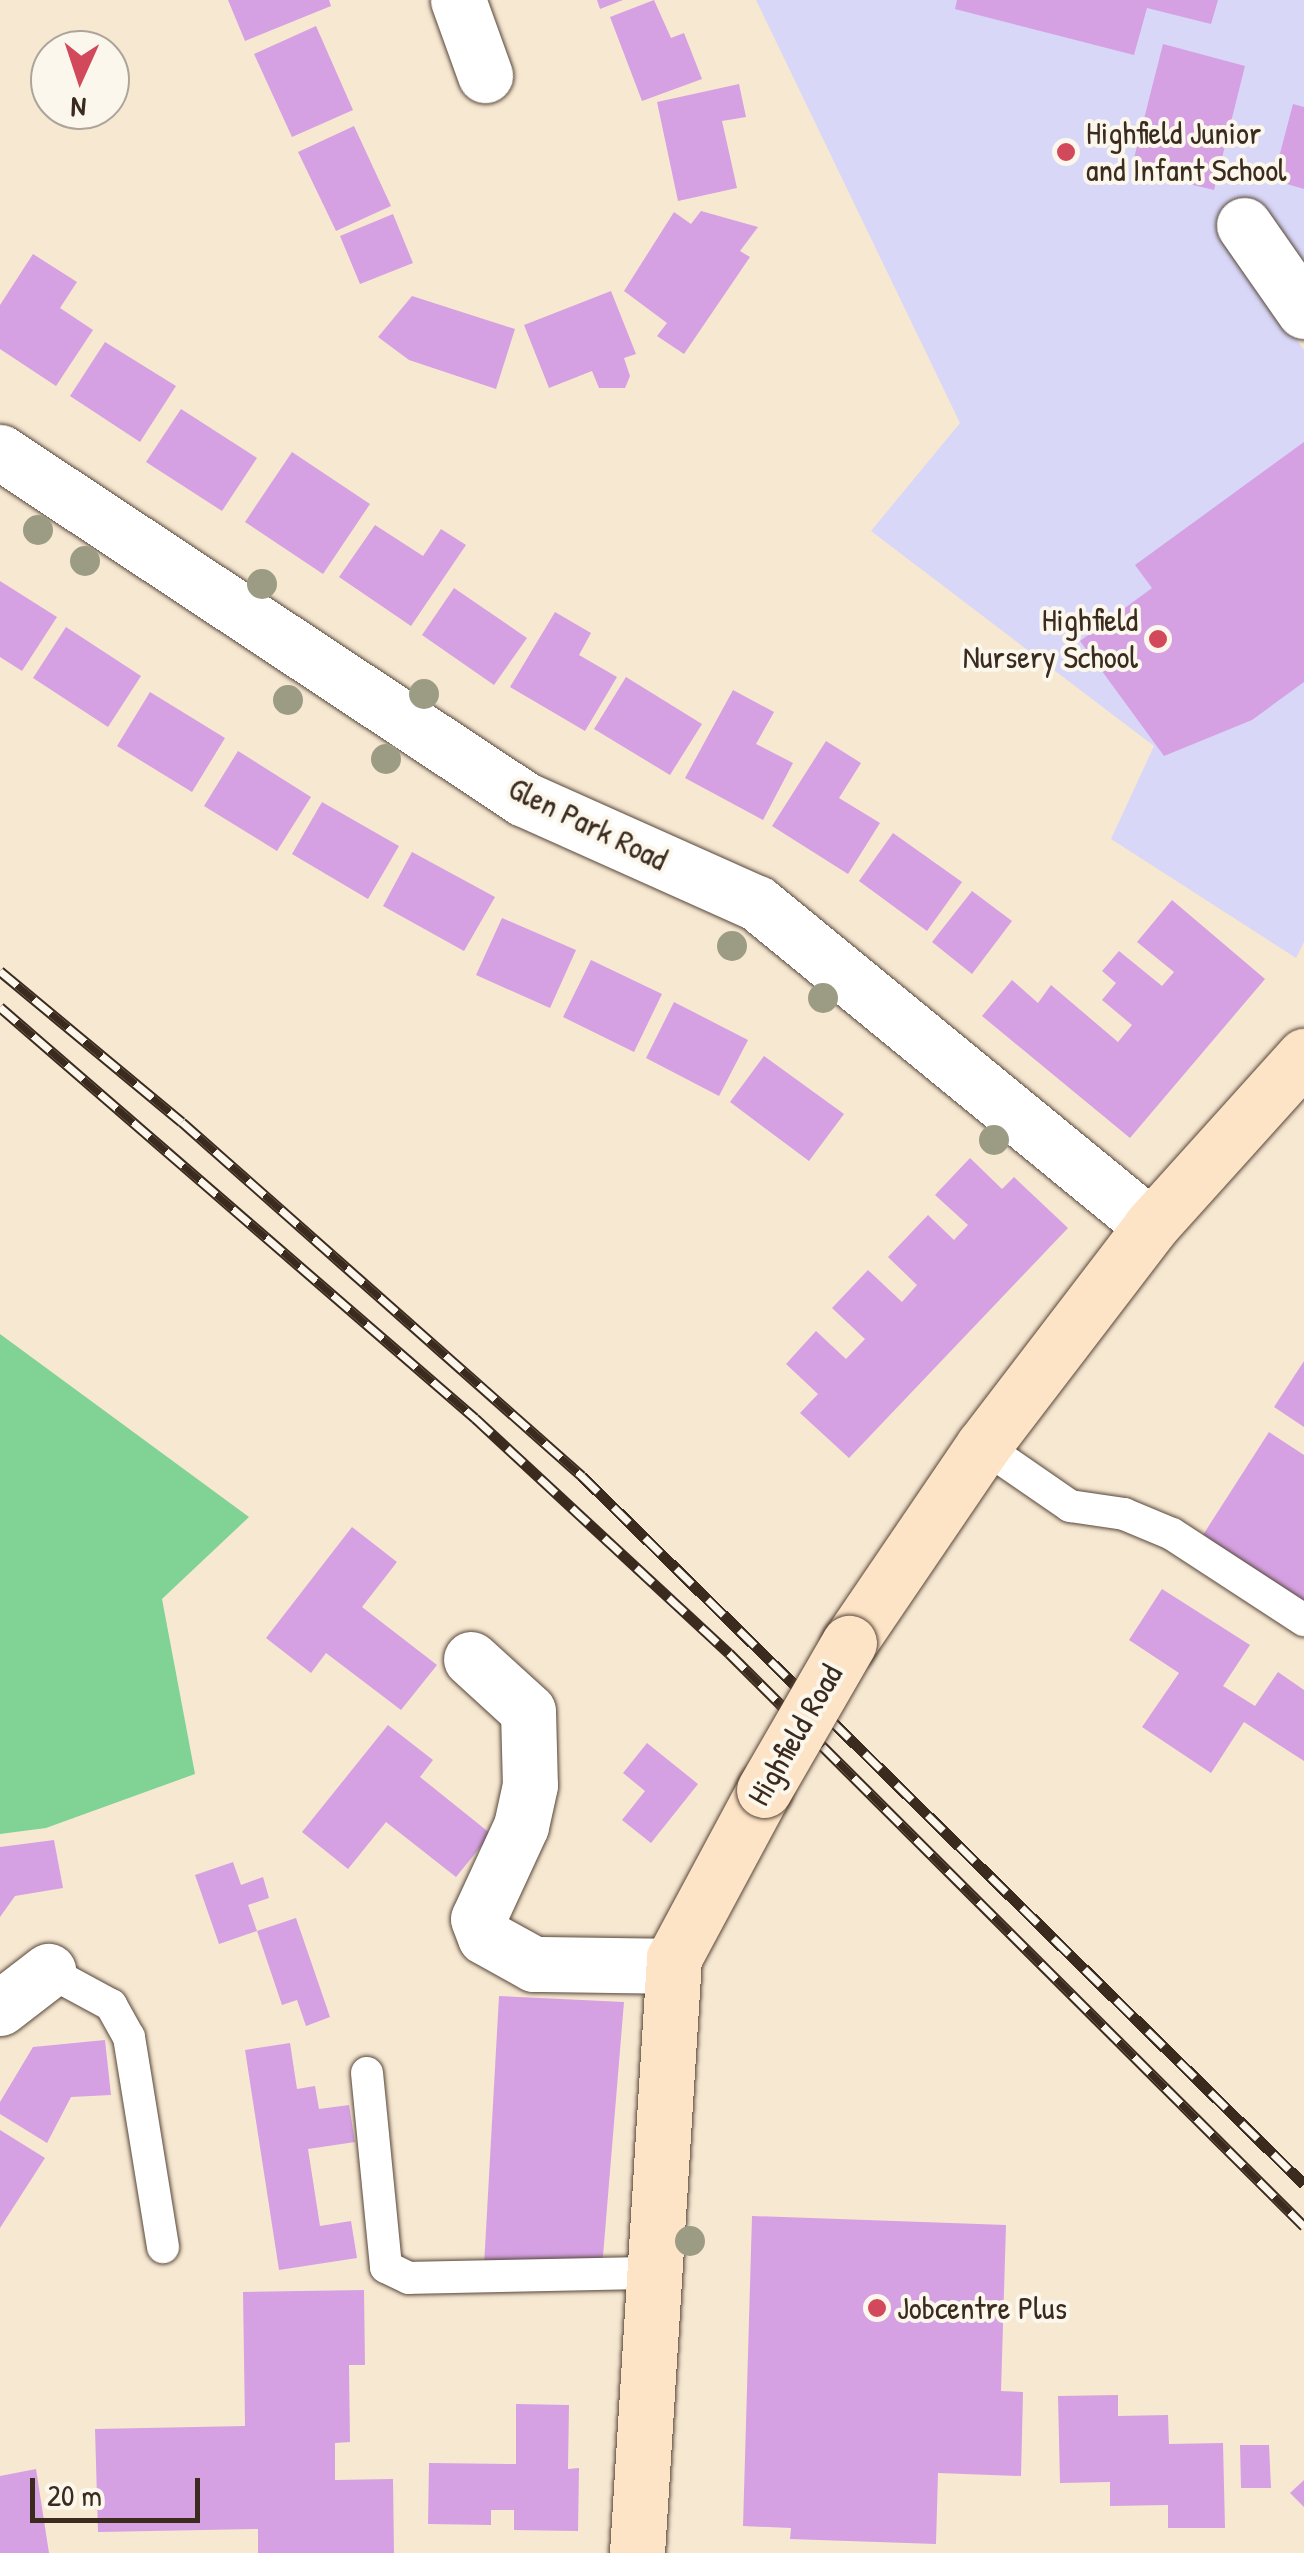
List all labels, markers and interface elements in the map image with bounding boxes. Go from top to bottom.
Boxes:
north arrow [30,30,130,130]
text: N [70,89,87,127]
place label: Highfield Junior and Infant School [1086,115,1287,190]
marker: Highfield Junior and Infant School [1055,141,1077,163]
place label: Highfield Nursery School [963,602,1138,677]
marker: Highfield Nursery School [1147,628,1169,650]
street label: Glen Park Road [502,769,674,879]
street label: Highfield Road [739,1658,851,1812]
place label: Jobcentre Plus [897,2289,1067,2327]
marker: Jobcentre Plus [866,2297,888,2319]
scale bar [35,2458,205,2520]
text: 20 m [47,2475,102,2515]

